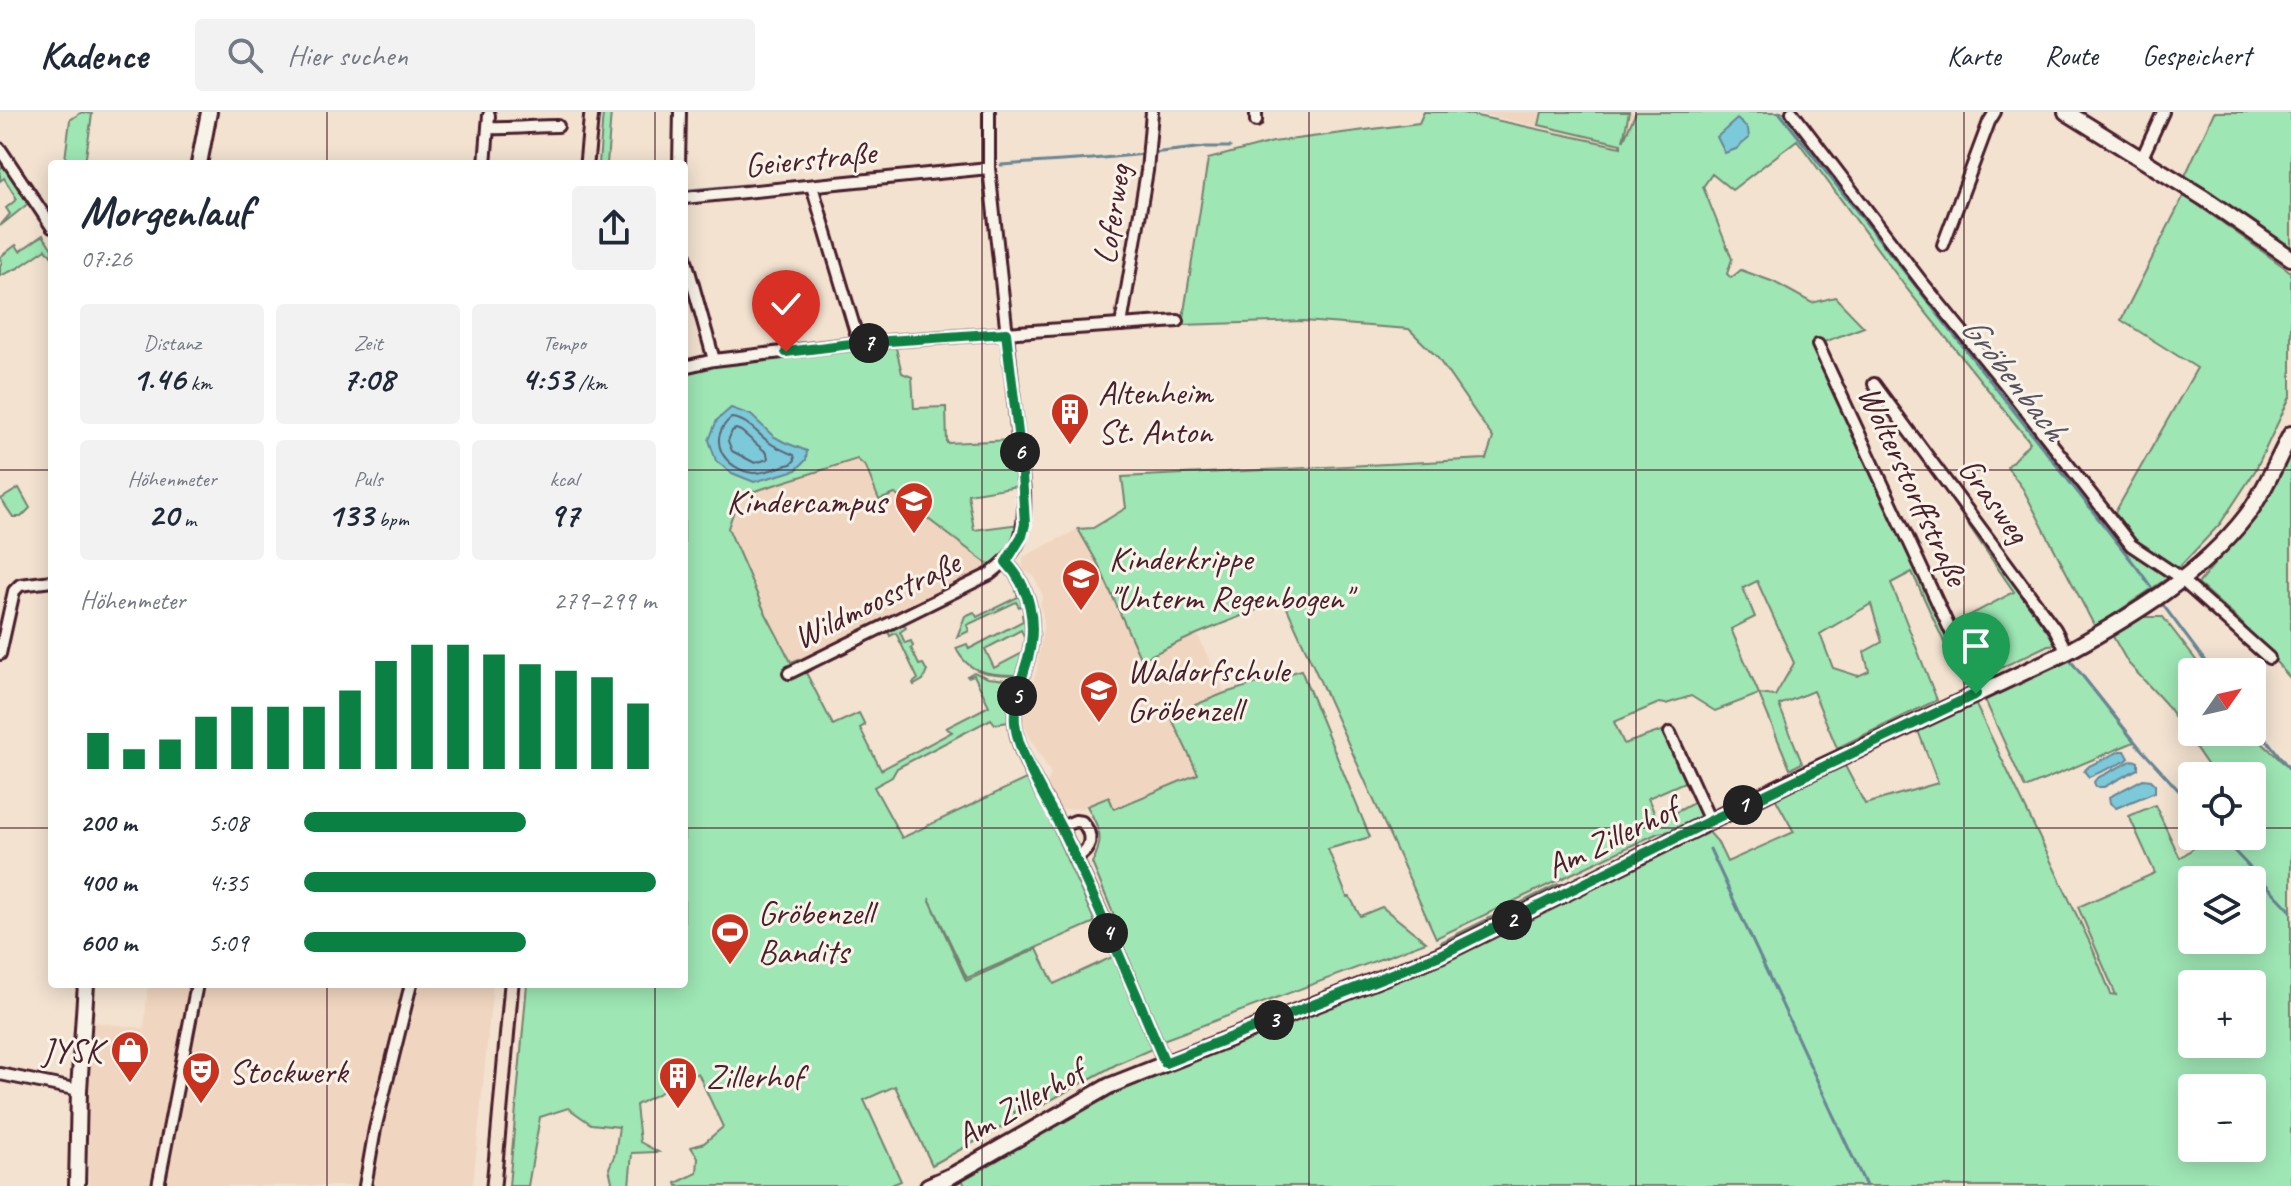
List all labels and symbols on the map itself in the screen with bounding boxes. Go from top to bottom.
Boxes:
street label: Geierstraße [742,130,881,187]
street label: Loferweg [1082,159,1141,267]
pin [752,270,820,352]
water label: Gröbenbach [1951,306,2079,451]
pin: 7 [849,323,889,363]
place label: Altenheim St. Anton [1098,371,1215,453]
street label: Wolterstorffstraße [1849,379,1980,595]
building icon: Altenheim St. Anton [1049,391,1091,446]
pin: 6 [1000,432,1040,472]
street label: Grasweg [1949,449,2041,553]
place label: Kindercampus [727,480,889,523]
school or university icon: Kindercampus [893,480,935,535]
place label: Kinderkrippe "Unterm Regenbogen" [1109,537,1358,619]
street label: Wildmoosstraße [786,539,969,658]
school or university icon: Kinderkrippe "Unterm Regenbogen" [1060,557,1102,612]
pin [1942,612,2010,694]
place label: Waldorfschule Gröbenzell [1127,649,1292,731]
north arrow [2178,658,2266,746]
school or university icon: Waldorfschule Gröbenzell [1078,669,1120,724]
pin: 5 [997,676,1037,716]
street label: Am Zillerhof [1539,784,1691,888]
pin: 1 [1723,785,1763,825]
place label: Gröbenzell Bandits [758,891,879,973]
pin: 2 [1492,900,1532,940]
sports icon: Gröbenzell Bandits [709,911,751,966]
pin: 4 [1088,913,1128,953]
pin: 3 [1254,1000,1294,1040]
place label: JYSK [40,1029,109,1072]
shop icon: JYSK [109,1029,151,1084]
street label: Am Zillerhof [948,1046,1098,1157]
theatre icon: Stockwerk [180,1050,222,1105]
place label: Stockwerk [229,1050,350,1093]
building icon: Zillerhof [657,1055,699,1110]
place label: Zillerhof [706,1055,810,1098]

